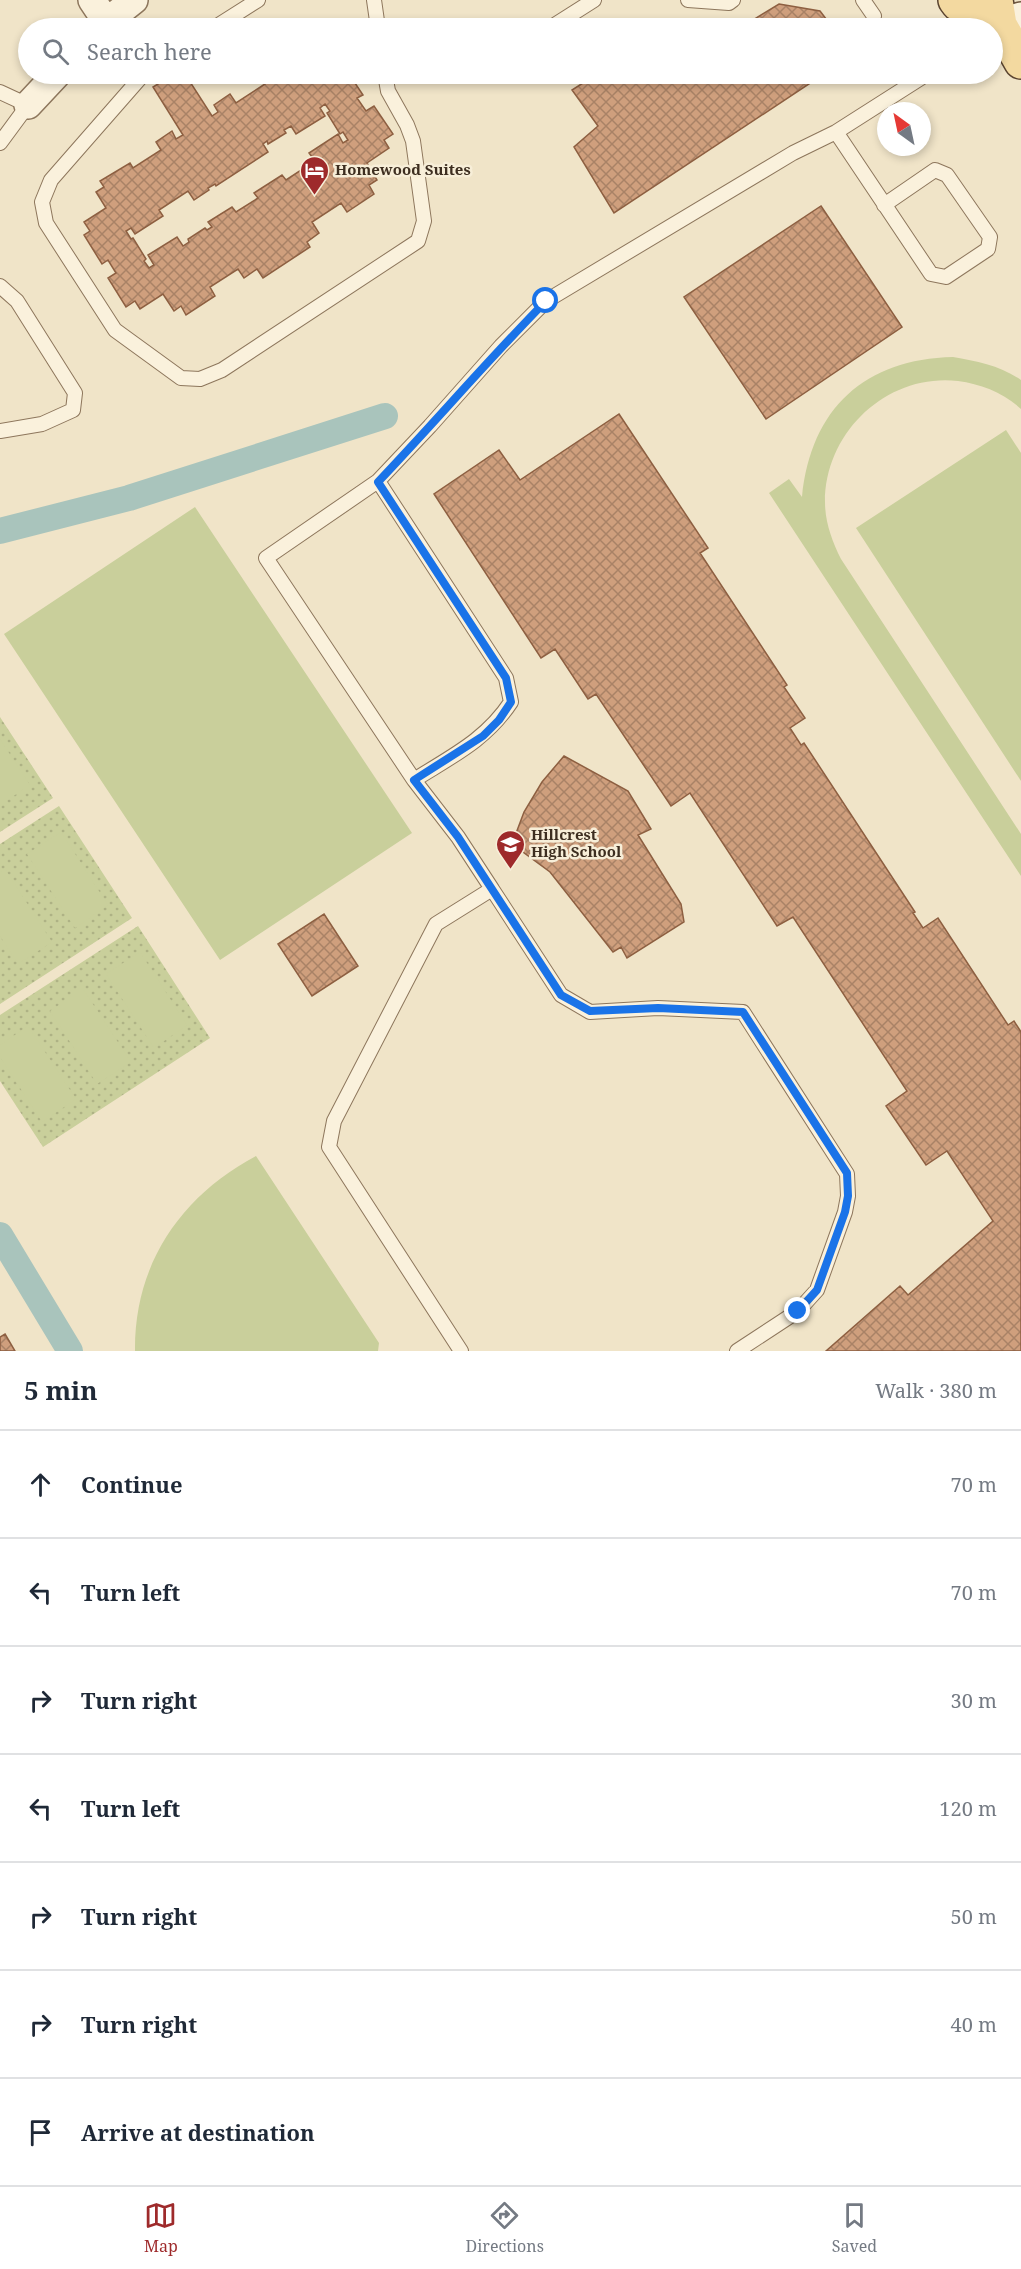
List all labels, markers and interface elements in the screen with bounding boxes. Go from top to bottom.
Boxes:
search box [18,18,1003,84]
icon: search [39,35,72,68]
text: Search here [87,36,212,66]
north arrow [877,102,931,156]
hotel icon: Homewood Suites [298,154,330,196]
place label: Homewood Suites [335,159,471,179]
route start [532,287,558,313]
place label: Hillcrest High School [531,824,622,861]
school or university icon: Hillcrest High School [494,828,526,870]
route end [784,1297,810,1323]
text: 5 min [24,1372,98,1408]
text: Walk · 380 m [875,1377,997,1404]
icon: ahead [24,1468,57,1501]
text: Continue [81,1469,183,1499]
text: 70 m [951,1471,997,1498]
icon: left [24,1576,57,1609]
text: Turn left [81,1577,180,1607]
text: 70 m [951,1579,997,1606]
icon: right [24,1684,57,1717]
text: Turn right [81,1685,197,1715]
text: 30 m [951,1687,997,1714]
icon: left [24,1792,57,1825]
text: Turn left [81,1793,180,1823]
text: 120 m [939,1795,997,1822]
icon: right [24,1900,57,1933]
text: Turn right [81,1901,197,1931]
text: 50 m [951,1903,997,1930]
icon: right [24,2008,57,2041]
text: Turn right [81,2009,197,2039]
text: 40 m [951,2011,997,2038]
icon: arrive [24,2116,57,2149]
text: Arrive at destination [81,2117,315,2147]
tab: Map [144,2199,178,2257]
tab: Directions [466,2199,544,2257]
tab: Saved [832,2199,877,2257]

